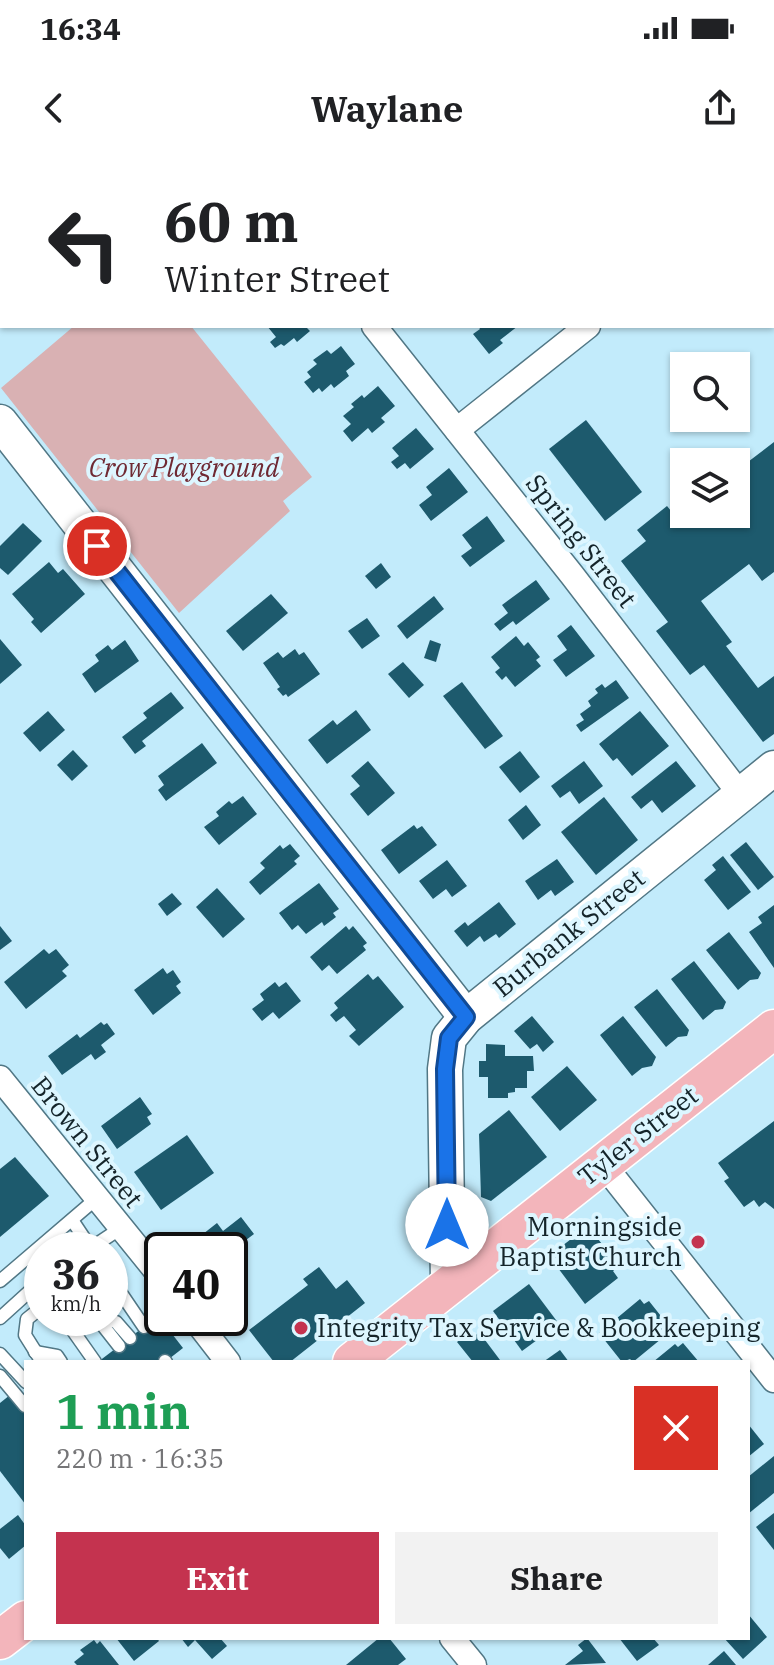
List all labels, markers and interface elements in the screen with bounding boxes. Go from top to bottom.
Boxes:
text: 16:34 [40,9,121,48]
text: Waylane [311,85,463,132]
icon: back [32,86,76,130]
icon: share [698,86,742,130]
text: 60 m [164,185,299,257]
icon: left [32,192,136,296]
text: Winter Street [164,255,390,302]
map controls [670,352,750,528]
button: search [670,352,750,432]
button: layers [670,448,750,528]
park label: Crow Playground [89,450,280,484]
street label: Spring Street [519,467,645,614]
pin [63,512,131,580]
icon: arrive [75,524,119,568]
street label: Burbank Street [486,861,651,1004]
street label: Brown Street [24,1069,151,1214]
street label: Tyler Street [570,1078,704,1193]
position arrow [405,1183,489,1267]
place label: Morningside Baptist Church [499,1209,682,1273]
speed limit sign: 40 [144,1232,248,1336]
marker: Morningside Baptist Church [689,1233,707,1251]
text: 36 [52,1248,100,1300]
text: km/h [51,1290,101,1317]
place label: Integrity Tax Service & Bookkeeping [317,1310,760,1344]
marker: Integrity Tax Service & Bookkeeping [292,1319,310,1337]
text: 1 min [56,1380,190,1442]
button: close [634,1386,718,1470]
text: 220 m · 16:35 [56,1441,224,1475]
button: Exit [56,1532,379,1624]
button: Share [395,1532,718,1624]

